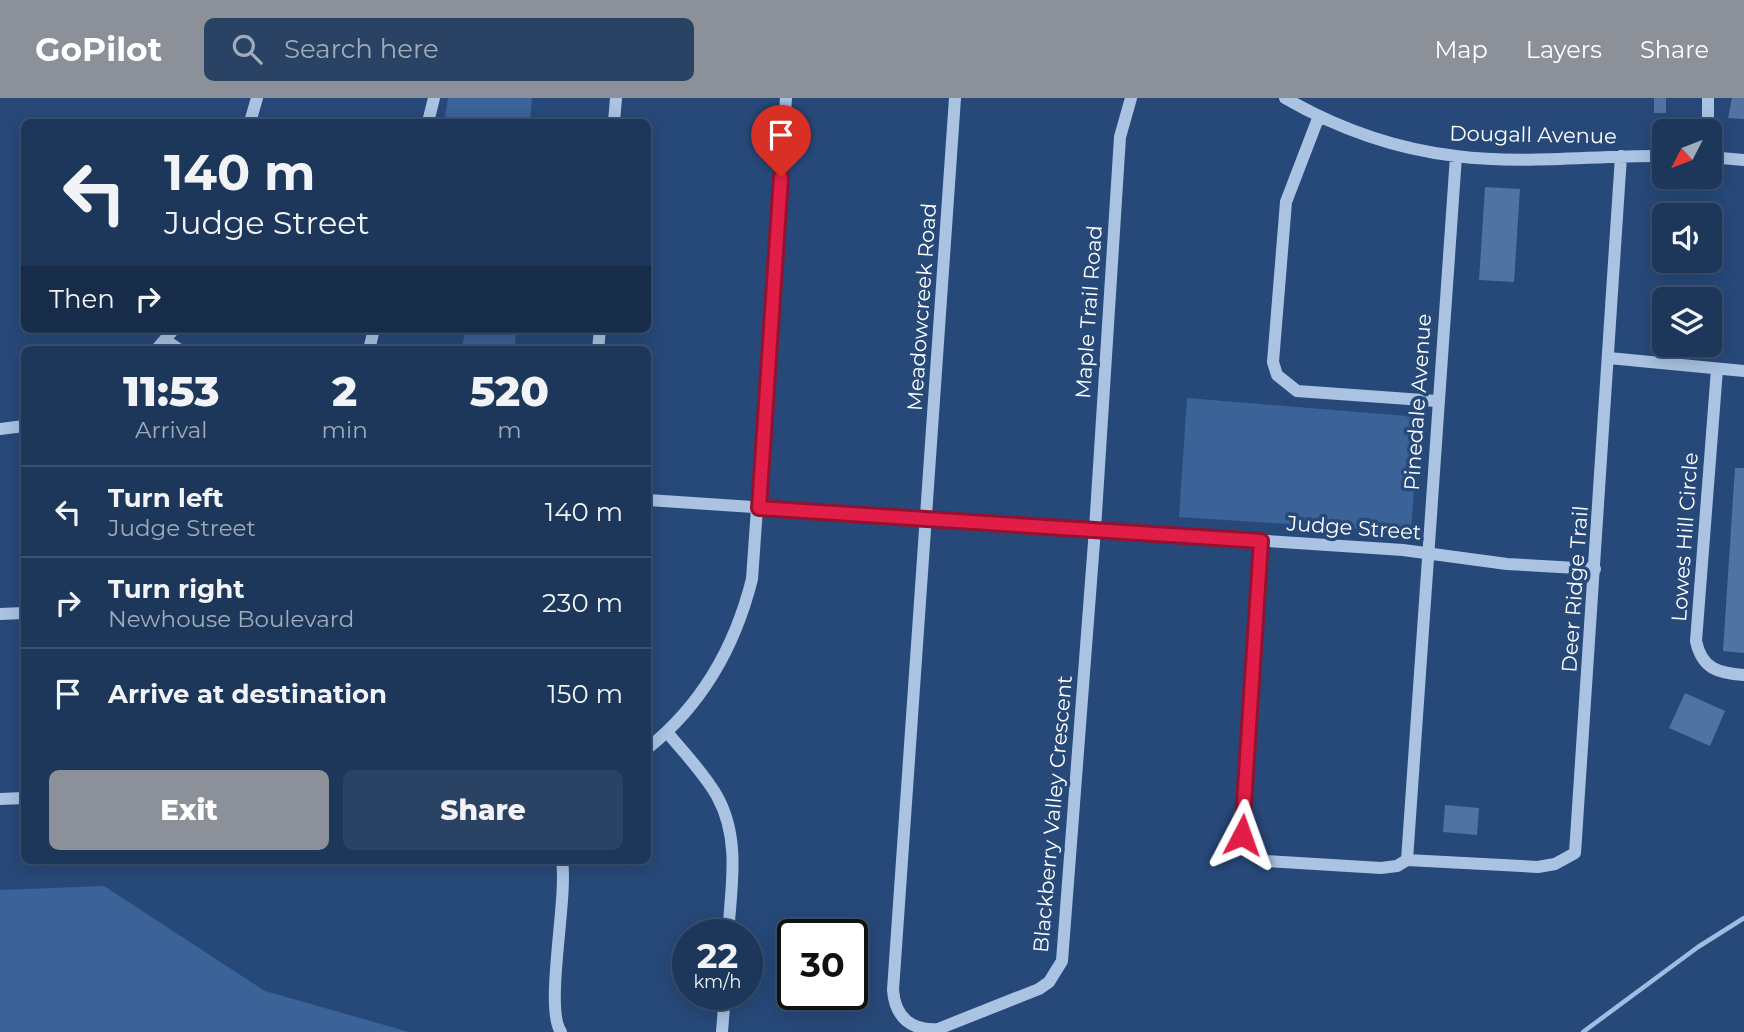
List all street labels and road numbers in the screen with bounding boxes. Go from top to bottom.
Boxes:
street label: Dougall Avenue [1449,121,1617,148]
street label: Meadowcreek Road [902,202,941,412]
street label: Maple Trail Road [1070,224,1107,400]
street label: Pinedale Avenue [1399,313,1436,491]
street label: Lowes Hill Circle [1666,451,1703,623]
street label: Deer Ridge Trail [1556,505,1593,673]
street label: Judge Street [1285,510,1422,545]
street label: Blackberry Valley Crescent [1028,674,1077,954]

